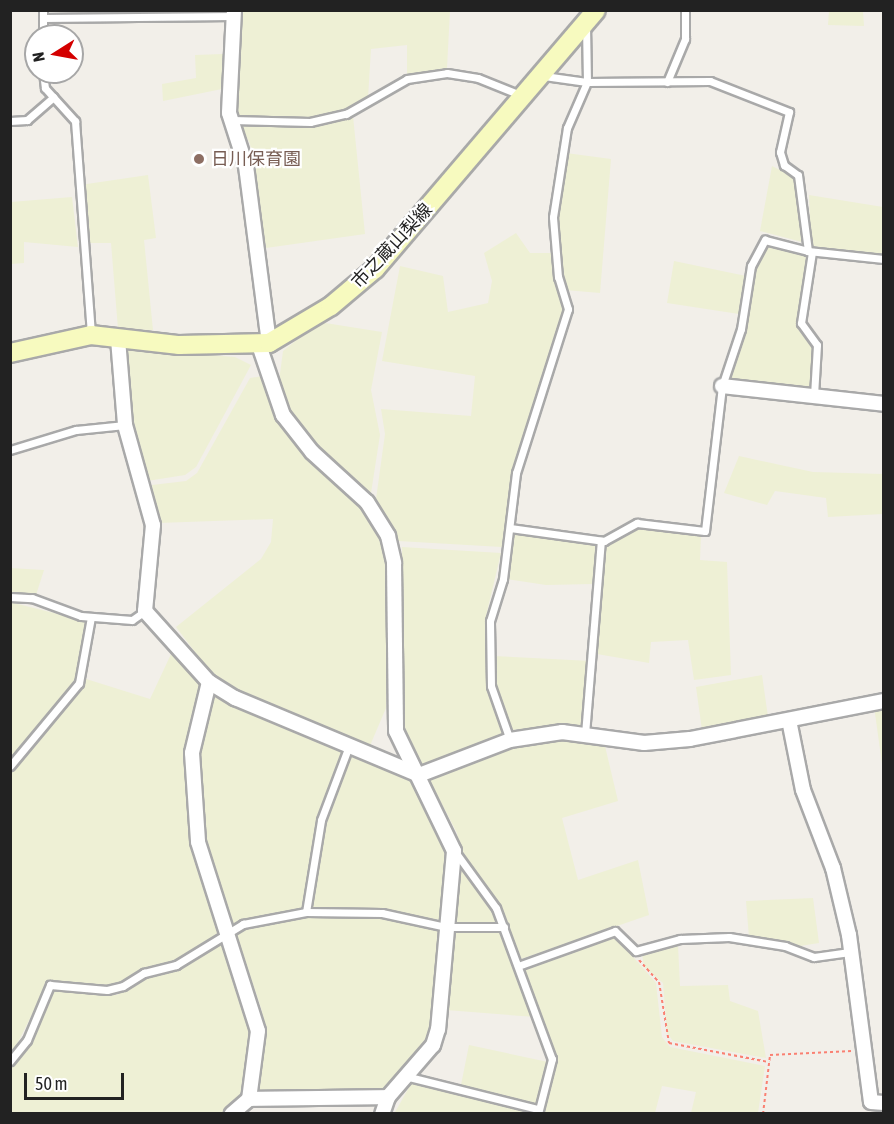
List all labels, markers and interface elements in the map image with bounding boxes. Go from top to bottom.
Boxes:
north arrow [24,24,84,84]
text: N [29,51,48,63]
place label: 日川保育園 [211,148,301,170]
marker: 日川保育園 [192,152,206,166]
street label: 市之蔵山梨線 [347,199,437,293]
scale bar [27,1061,128,1099]
text: 50 m [35,1073,67,1094]

